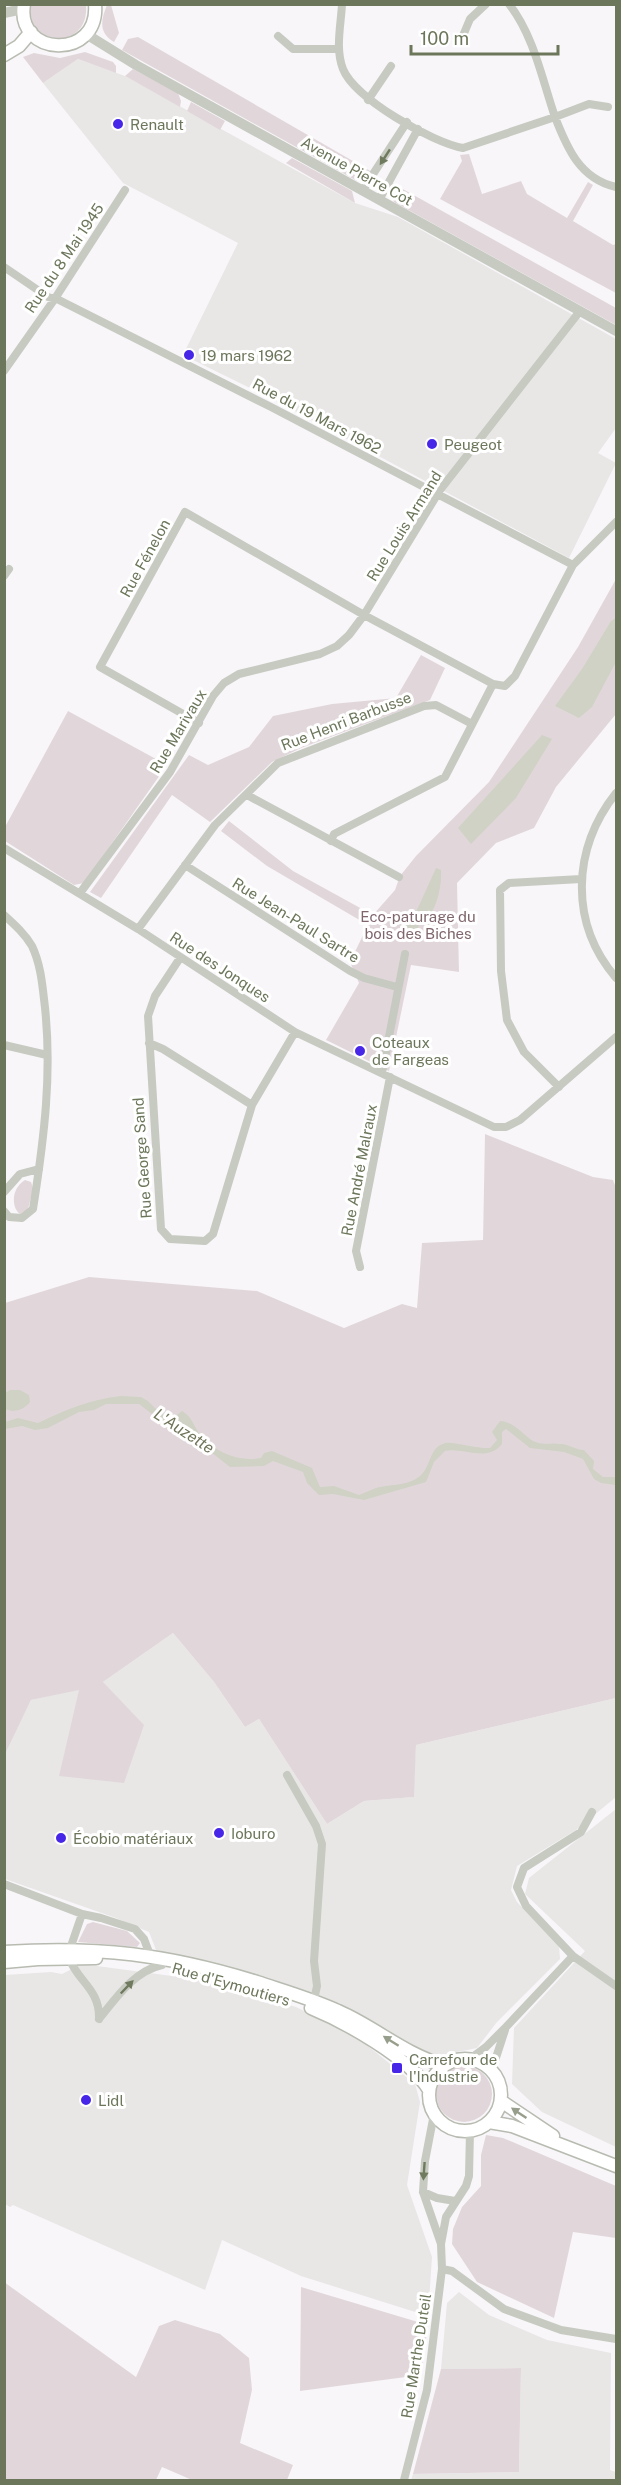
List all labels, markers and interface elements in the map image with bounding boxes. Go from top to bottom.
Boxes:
scale bar [411,18,558,56]
text: 100 m [420,28,469,49]
place label: Renault [130,116,184,133]
marker: Renault [111,117,125,131]
street label: Avenue Pierre Cot [298,133,416,209]
one-way arrow [379,149,390,165]
street label: Rue du 8 Mai 1945 [21,200,107,316]
place label: 19 mars 1962 [201,347,292,364]
marker: 19 mars 1962 [182,348,196,362]
street label: Rue du 19 Mars 1962 [250,375,384,457]
place label: Peugeot [444,436,502,453]
marker: Peugeot [425,437,439,451]
street label: Rue Louis Armand [363,468,445,584]
street label: Rue Fénelon [117,516,173,600]
street label: Rue Marivaux [146,686,210,776]
street label: Rue Henri Barbusse [279,688,413,754]
street label: Rue Jean-Paul Sartre [229,874,363,966]
park label: Eco-paturage du bois des Biches [360,908,476,942]
street label: Rue des Jonques [167,928,273,1006]
place label: Coteaux de Fargeas [372,1034,449,1068]
marker: Coteaux de Fargeas [353,1044,367,1058]
street label: Rue George Sand [129,1097,155,1219]
street label: Rue André Malraux [338,1103,380,1237]
water label: L'Auzette [150,1405,218,1458]
place label: Ioburo [231,1825,276,1842]
marker: Ioburo [212,1826,226,1840]
place label: Écobio matériaux [73,1830,194,1847]
marker: Écobio matériaux [54,1831,68,1845]
street label: Rue d'Eymoutiers [170,1959,292,2009]
one-way arrow [120,1980,134,1995]
one-way arrow [383,2035,399,2046]
place label: Carrefour de l'Industrie [409,2051,497,2085]
marker: Carrefour de l'Industrie [390,2061,404,2075]
place label: Lidl [98,2092,124,2109]
marker: Lidl [79,2093,93,2107]
one-way arrow [511,2107,527,2119]
one-way arrow [419,2162,429,2181]
street label: Rue Marthe Duteil [398,2292,434,2420]

